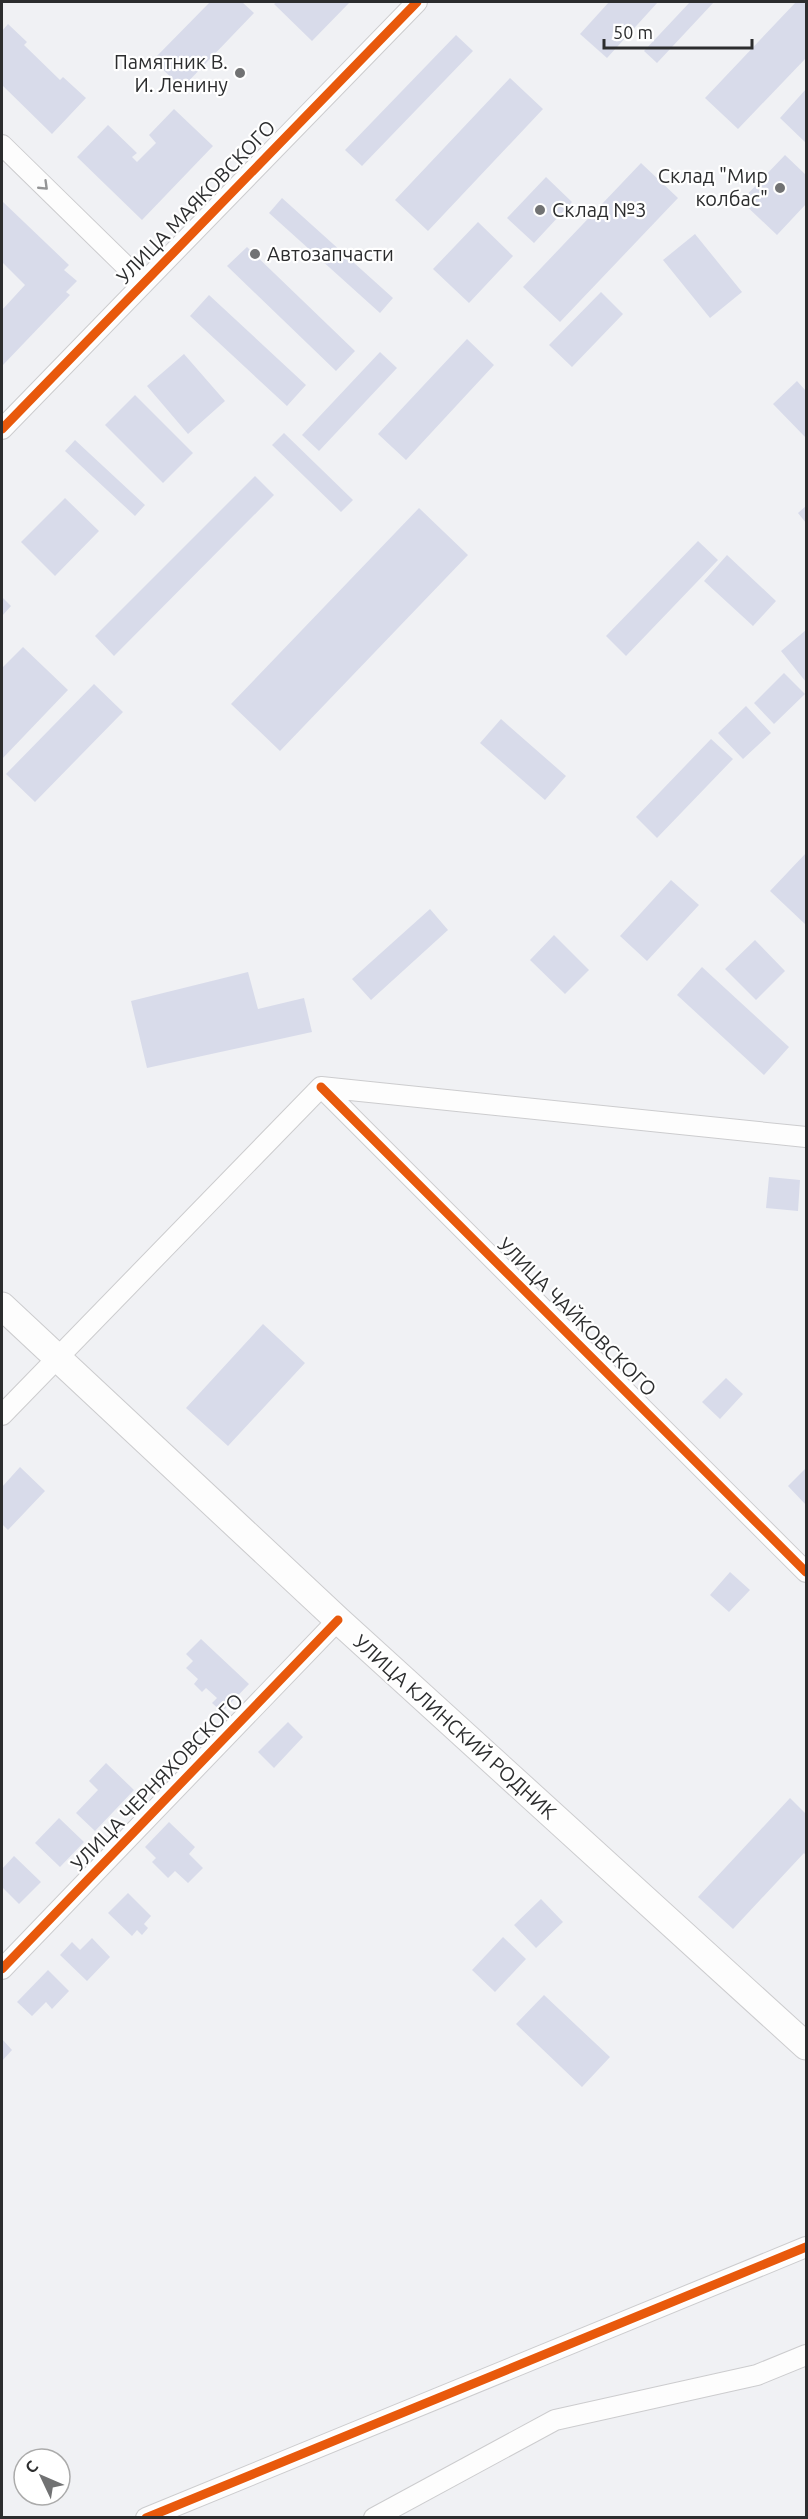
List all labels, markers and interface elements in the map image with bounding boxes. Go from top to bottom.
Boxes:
scale bar [604,12,752,50]
text: 50 m [613,22,653,42]
place label: Памятник В. И. Ленину [114,50,228,96]
marker: Памятник В. И. Ленину [233,66,247,80]
street label: УЛИЦА МАЯКОВСКОГО [112,115,280,288]
place label: Склад "Мир колбас" [658,164,768,210]
one-way arrow [36,178,47,189]
marker: Склад "Мир колбас" [773,181,787,195]
place label: Склад №3 [552,198,647,221]
marker: Склад №3 [533,203,547,217]
place label: Автозапчасти [267,242,394,265]
marker: Автозапчасти [248,247,262,261]
street label: УЛИЦА ЧАЙКОВСКОГО [493,1233,661,1401]
street label: УЛИЦА КЛИНСКИЙ РОДНИК [349,1630,561,1824]
street label: УЛИЦА ЧЕРНЯХОВСКОГО [66,1688,247,1875]
north arrow [12,2447,72,2507]
text: С [21,2457,41,2477]

